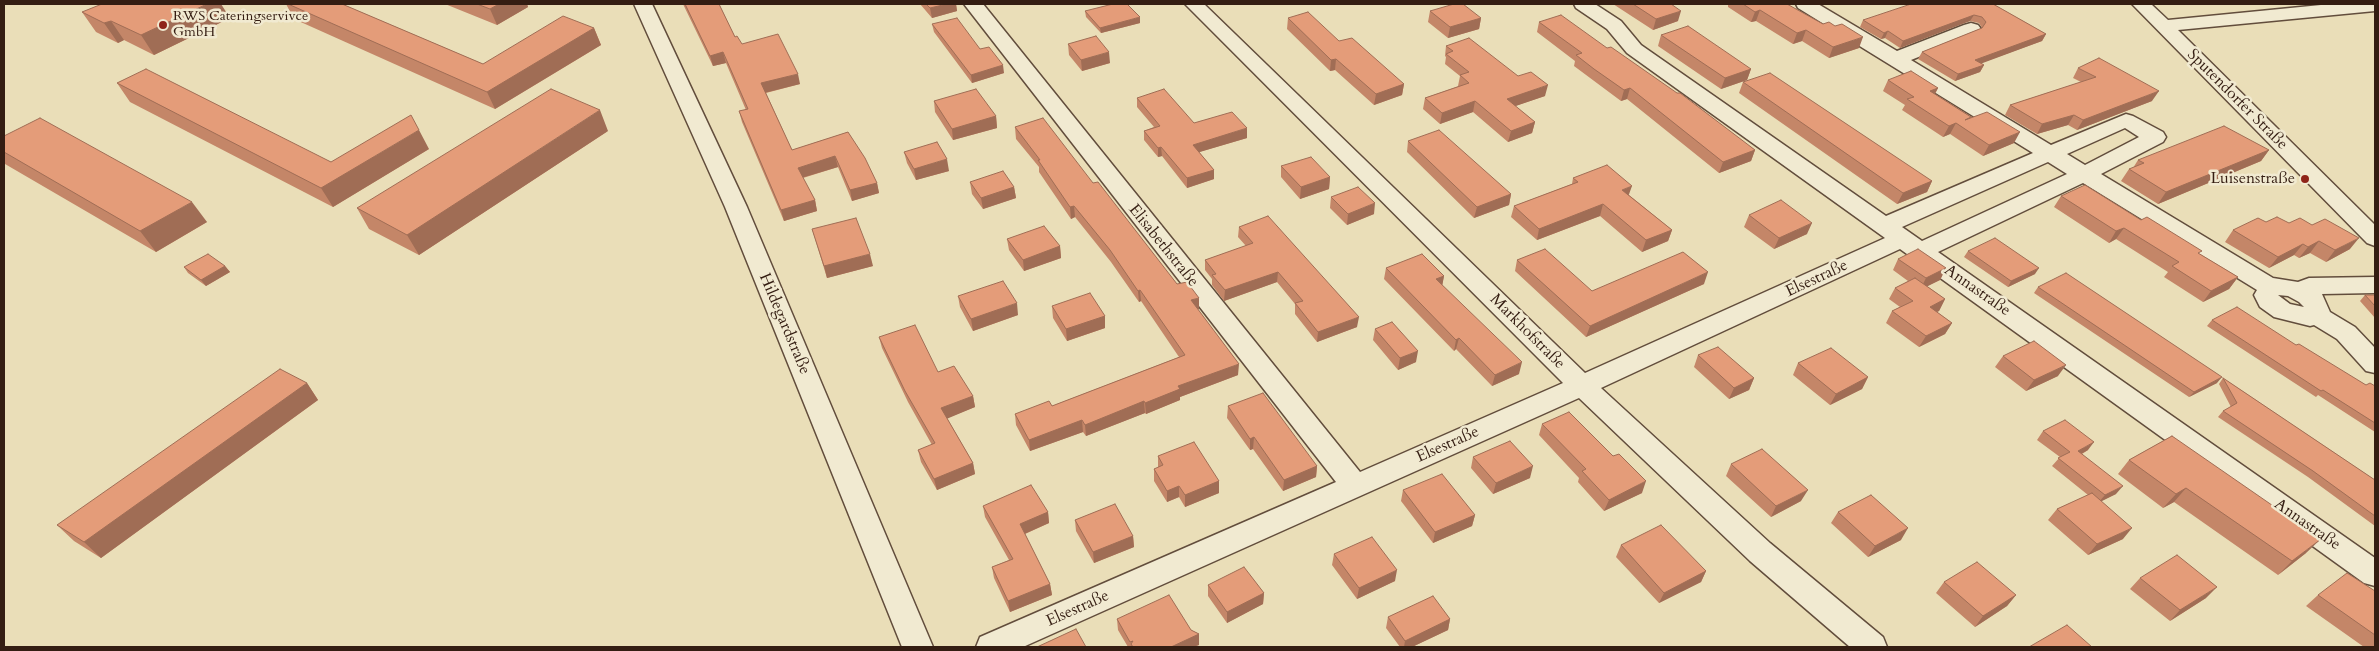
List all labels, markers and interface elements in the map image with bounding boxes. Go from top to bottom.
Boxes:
place label: RWS Cateringservivce GmbH [173,9,308,41]
marker: RWS Cateringservivce GmbH [157,19,169,31]
street label: Sputendorfer Straße [2183,46,2291,154]
place label: Luisenstraße [2210,169,2295,189]
marker: Luisenstraße [2299,173,2311,185]
street label: Elisabethstraße [1124,201,1202,291]
street label: Elsestraße [1783,256,1851,302]
street label: Annastraße [1940,261,2014,321]
street label: Hildegardstraße [754,271,814,377]
street label: Markhofstraße [1485,290,1569,374]
street label: Elsestraße [1414,423,1482,467]
street label: Annastraße [2270,495,2344,555]
street label: Elsestraße [1044,587,1112,631]

